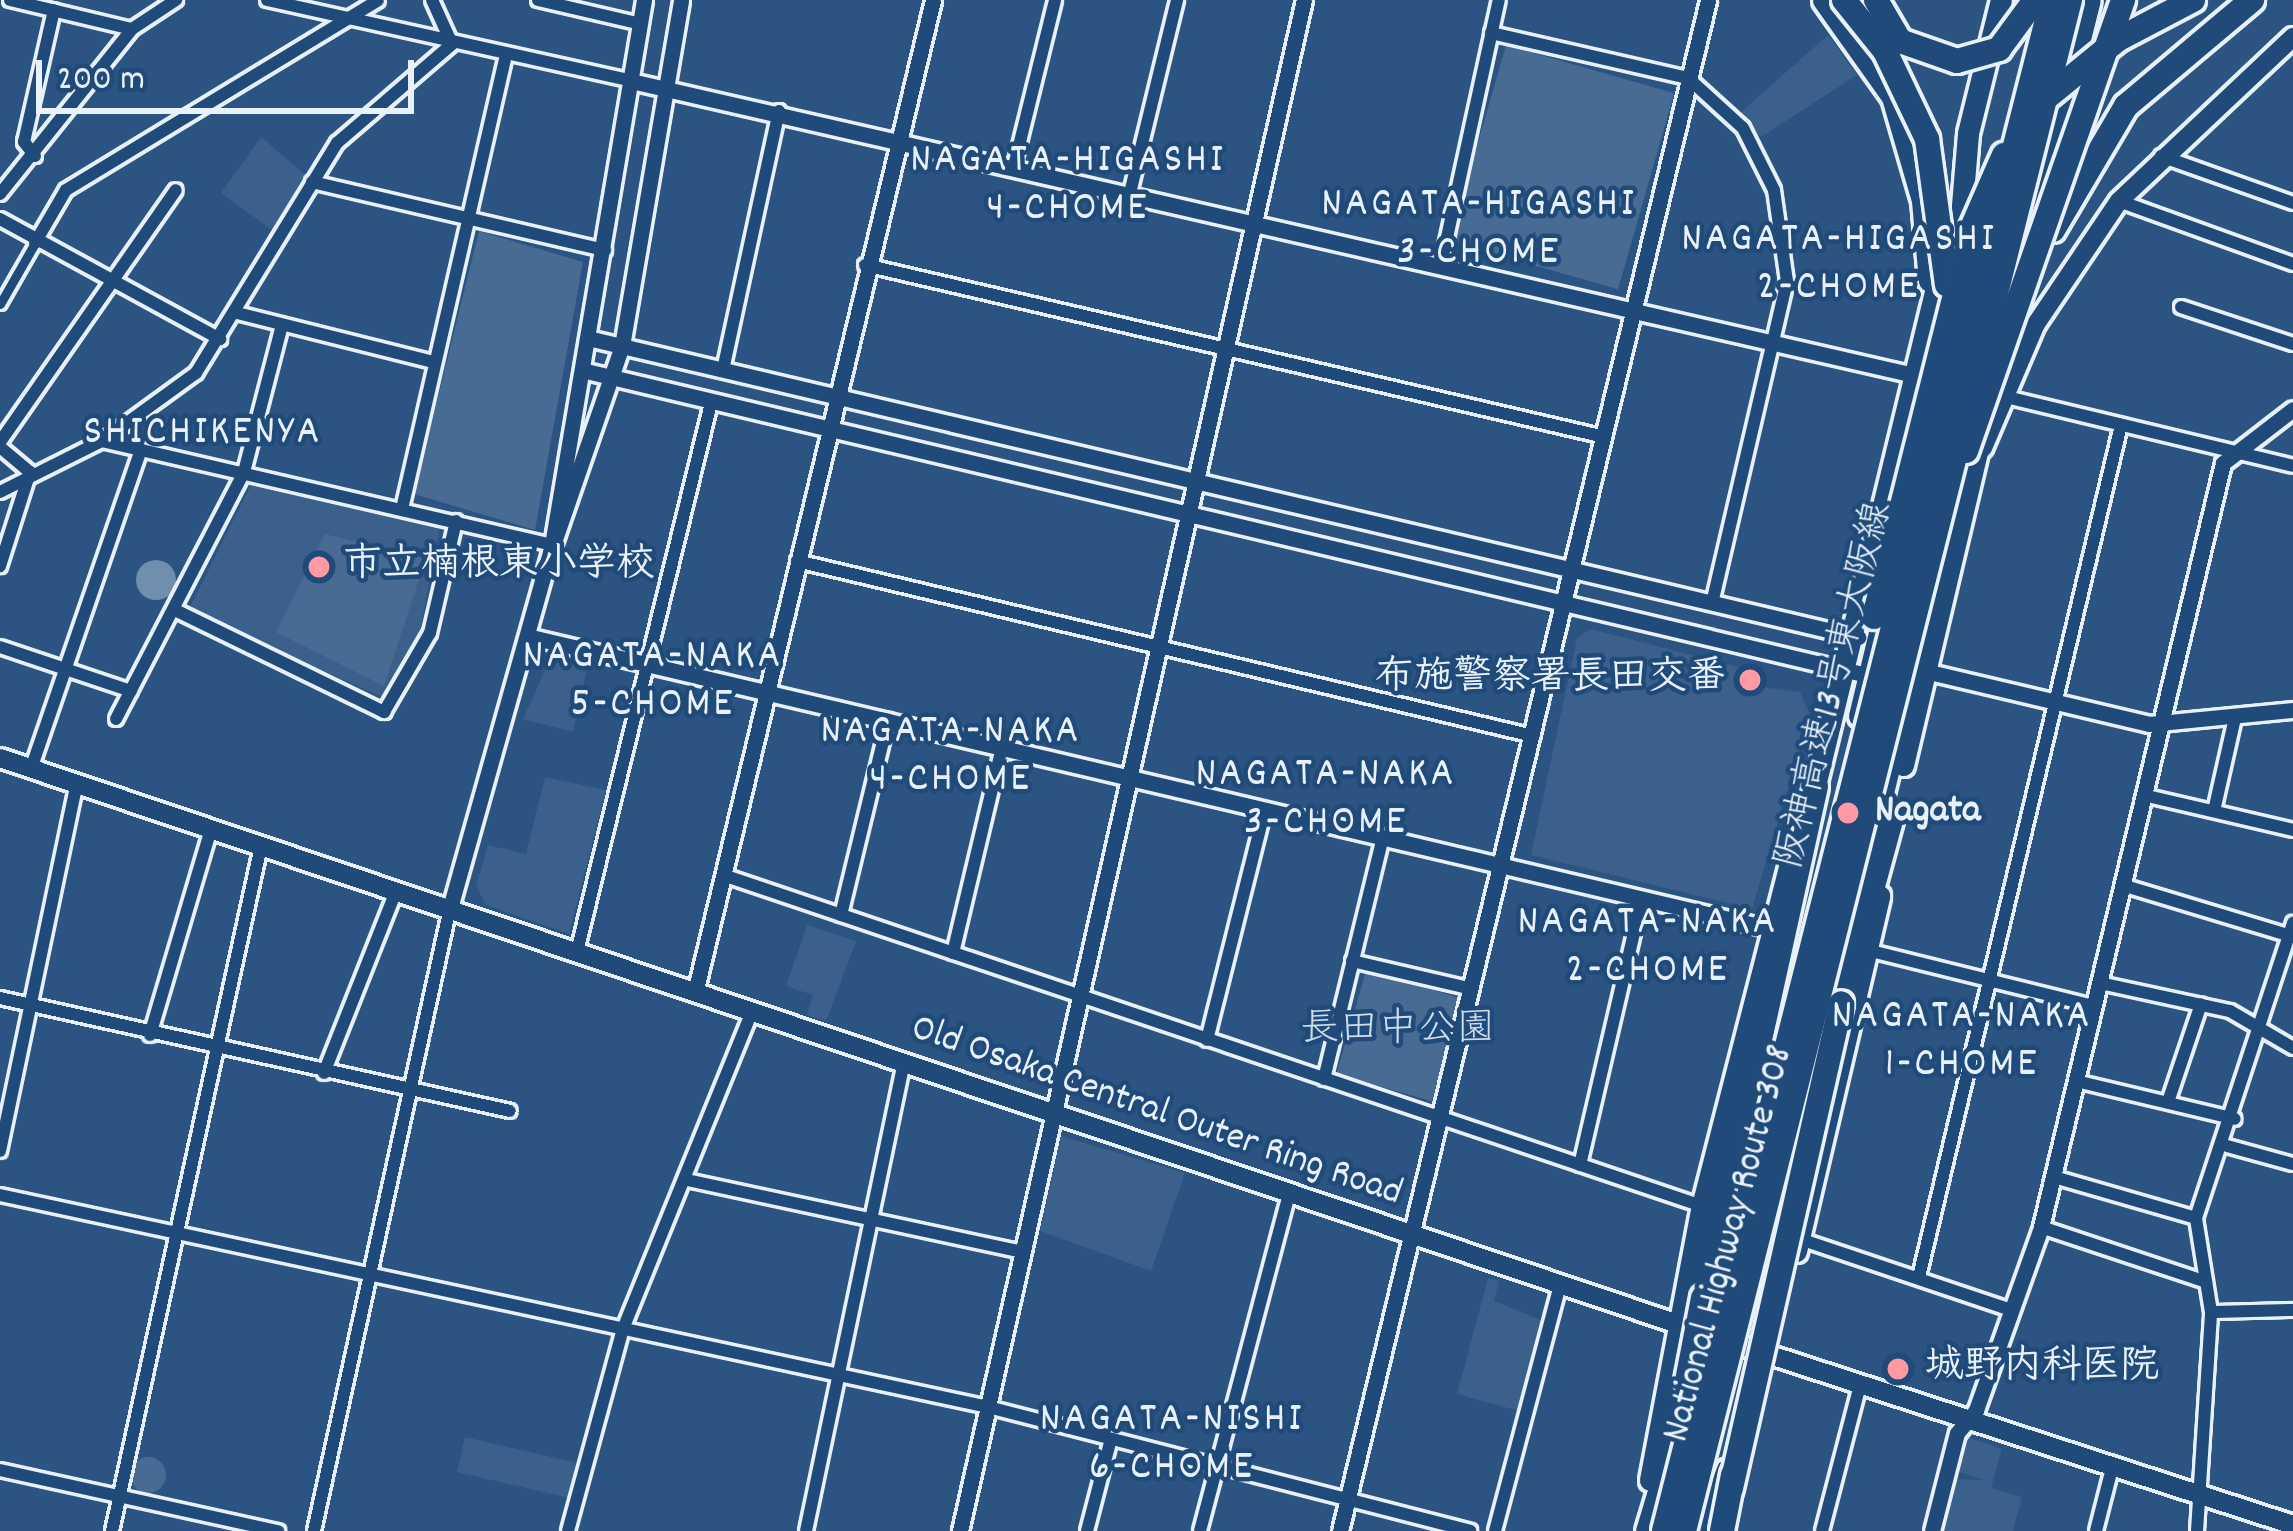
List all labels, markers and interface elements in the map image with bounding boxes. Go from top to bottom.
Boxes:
scale bar [42,36,420,110]
text: 200 m [57,55,145,107]
district label: NAGATA-HIGASHI 4-CHOME [910,137,1226,236]
district label: NAGATA-HIGASHI 3-CHOME [1321,181,1637,280]
district label: NAGATA-HIGASHI 2-CHOME [1681,216,1997,314]
district label: SHICHIKENYA [84,409,322,459]
street label: 阪神高速13号東大阪線 [1769,498,1905,874]
place label: 市立楠根東小学校 [343,544,655,590]
marker: 市立楠根東小学校 [306,554,332,580]
district label: NAGATA-NAKA 5-CHOME [523,633,783,732]
place label: 布施警察署長田交番 [1375,657,1726,703]
marker: 布施警察署長田交番 [1737,667,1763,693]
district label: NAGATA-NAKA 4-CHOME [821,708,1081,807]
district label: NAGATA-NAKA 3-CHOME [1196,751,1456,850]
place label: Nagata [1875,790,1981,836]
marker: Nagata [1832,797,1864,829]
district label: NAGATA-NAKA 2-CHOME [1518,899,1778,998]
district label: NAGATA-NAKA 1-CHOME [1832,993,2092,1092]
street label: Old Osaka Central Outer Ring Road [904,1007,1408,1219]
park label: 長田中公園 [1301,1009,1495,1055]
street label: National Highway Route 308 [1655,1040,1807,1448]
place label: 城野内科医院 [1925,1346,2159,1392]
marker: 城野内科医院 [1882,1353,1914,1385]
district label: NAGATA-NISHI 6-CHOME [1040,1396,1304,1494]

